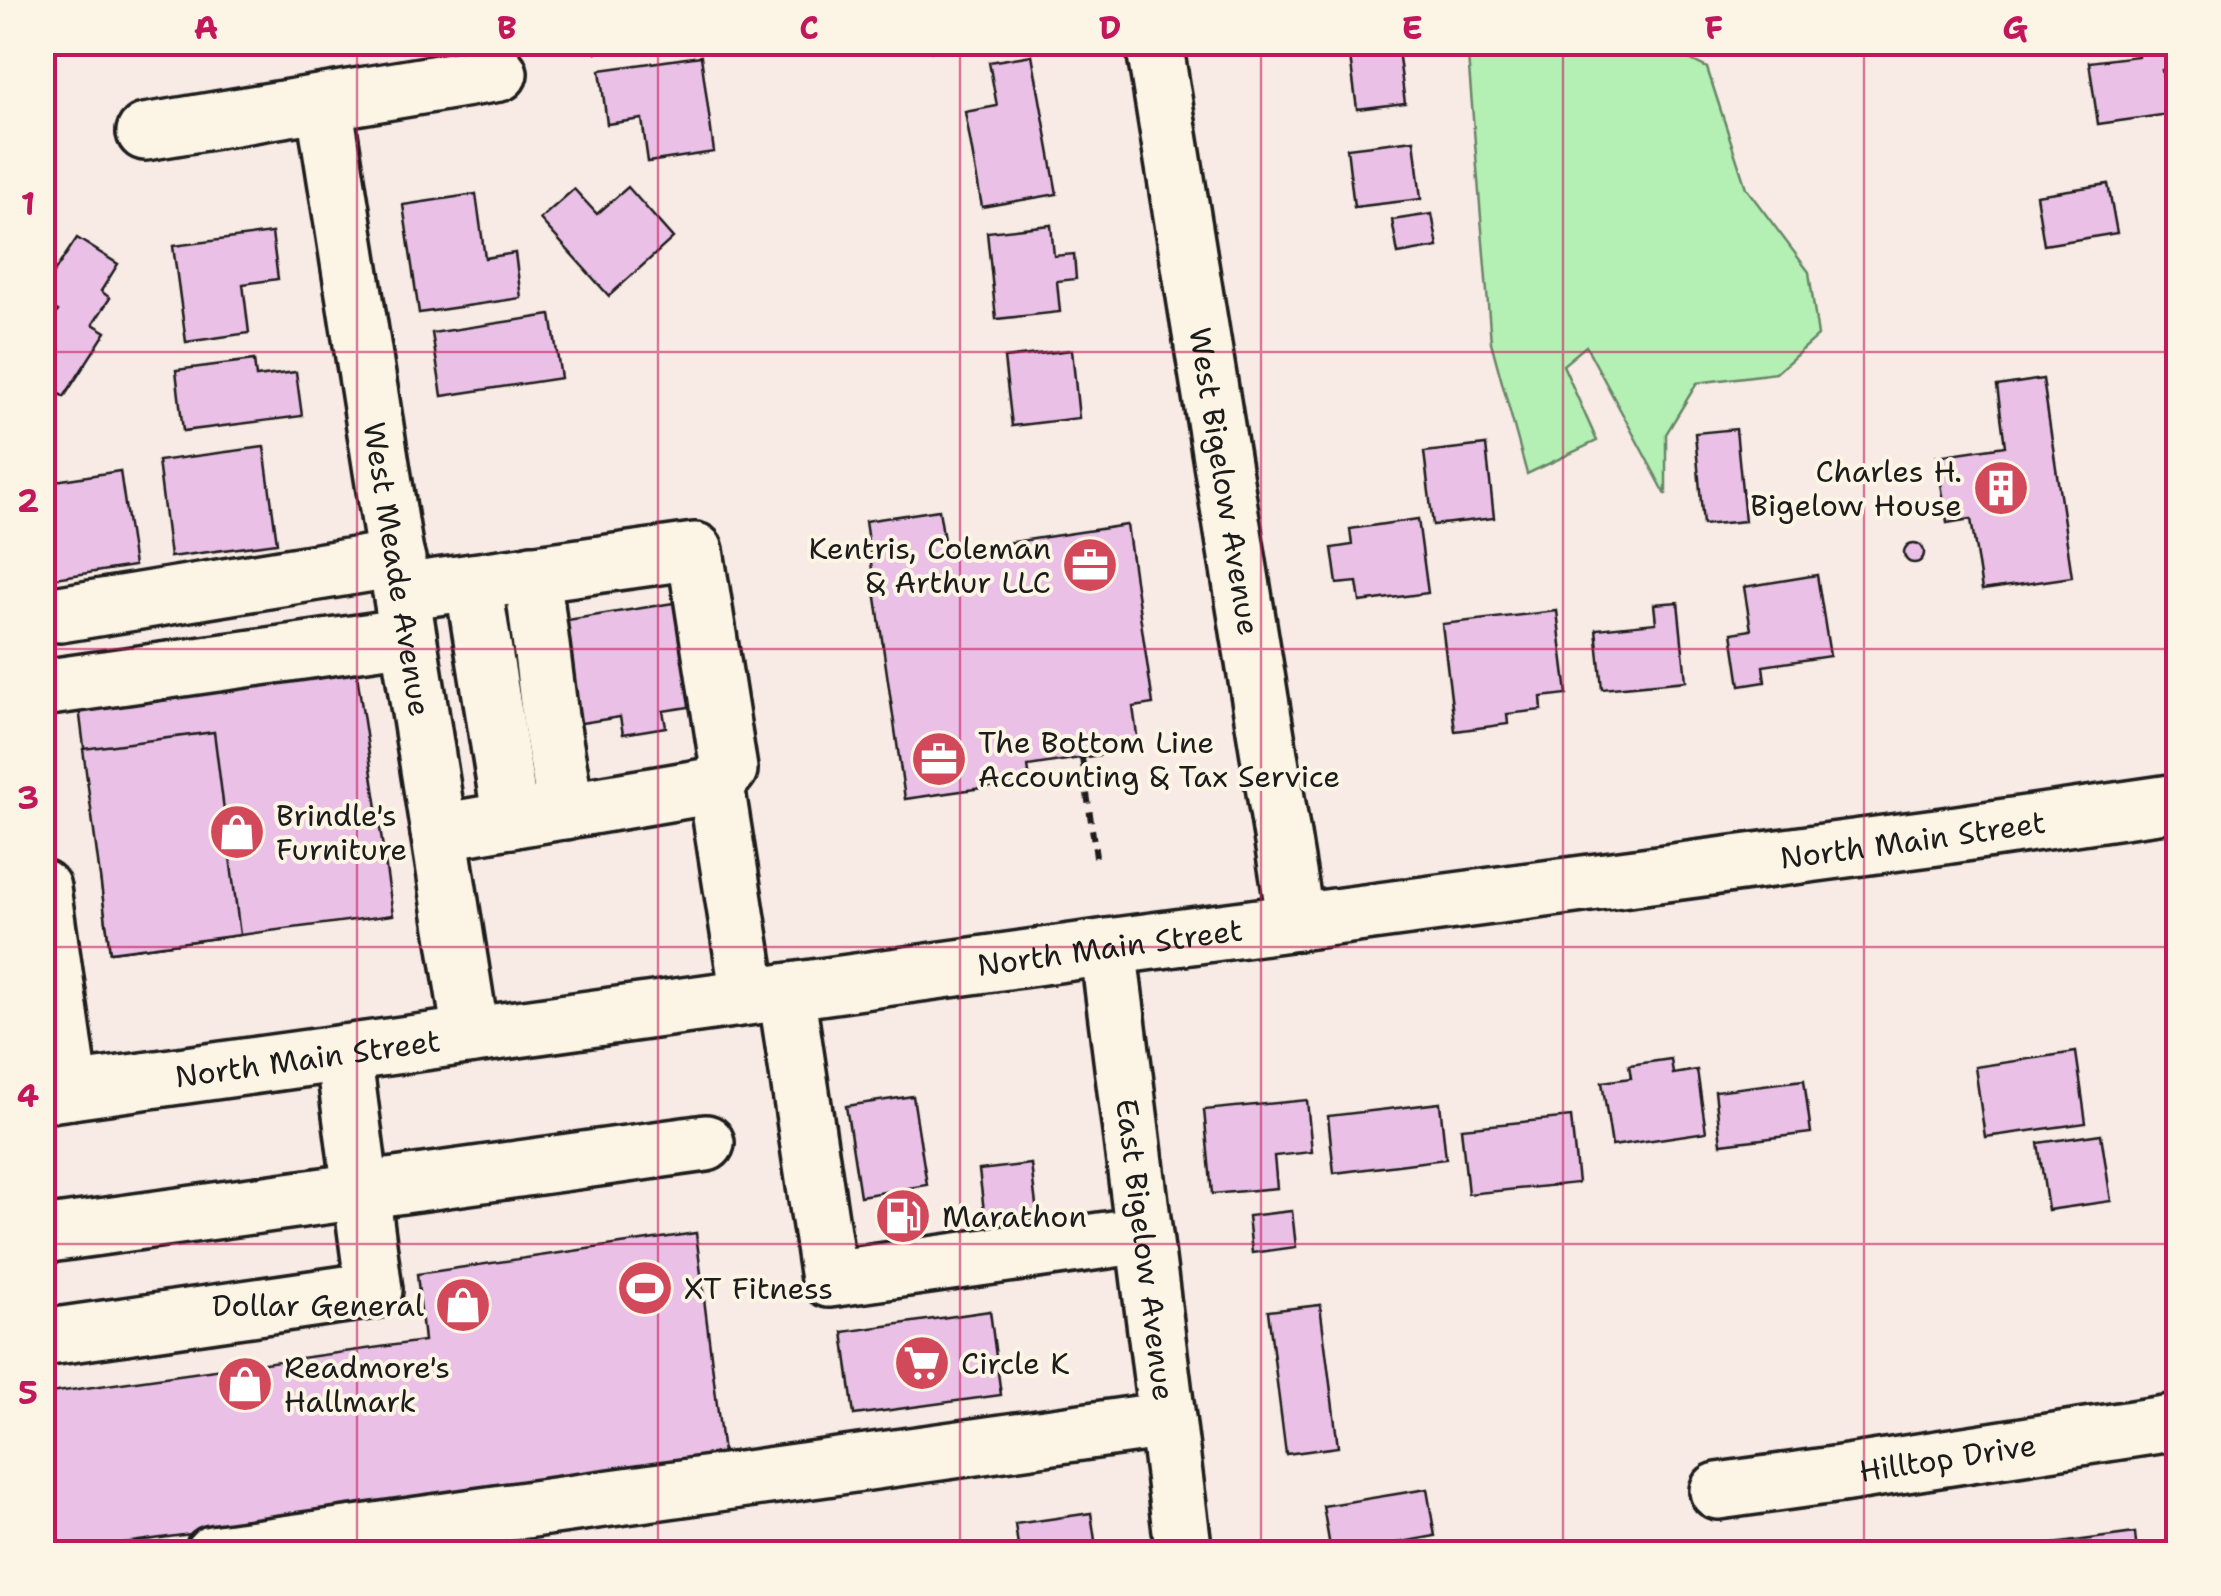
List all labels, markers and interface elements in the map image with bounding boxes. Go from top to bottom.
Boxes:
text: A [194,6,218,49]
text: B [497,6,517,49]
text: C [799,6,819,49]
text: D [1099,6,1121,49]
text: E [1401,6,1423,49]
text: F [1705,6,1723,49]
text: G [2002,6,2028,49]
text: 1 [21,182,35,225]
street label: West Bigelow Avenue [1180,324,1270,638]
street label: West Meade Avenue [354,419,441,719]
place label: Charles H. Bigelow House [1750,451,1962,526]
building icon: Charles H. Bigelow House [1971,458,2031,518]
text: 2 [17,479,39,522]
place label: Kentris, Coleman & Arthur LLC [808,528,1051,603]
office icon: Kentris, Coleman & Arthur LLC [1060,535,1120,595]
place label: The Bottom Line Accounting & Tax Service [978,722,1340,797]
office icon: The Bottom Line Accounting & Tax Service [909,729,969,789]
text: 3 [17,776,39,819]
place label: Brindle's Furniture [276,795,407,870]
street label: North Main Street [1777,801,2048,878]
shop icon: Brindle's Furniture [207,802,267,862]
street label: North Main Street [974,909,1245,985]
street label: North Main Street [172,1019,443,1097]
text: 4 [17,1074,39,1117]
street label: East Bigelow Avenue [1107,1096,1185,1403]
fuel station icon: Marathon [873,1186,933,1246]
place label: Marathon [942,1196,1087,1237]
sports icon: XT Fitness [615,1258,675,1318]
place label: XT Fitness [684,1268,833,1309]
shop icon: Dollar General [433,1275,493,1335]
place label: Dollar General [212,1285,424,1326]
supermarket icon: Circle K [892,1333,952,1393]
place label: Circle K [961,1343,1070,1384]
place label: Readmore's Hallmark [284,1347,450,1422]
shop icon: Readmore's Hallmark [215,1354,275,1414]
text: 5 [18,1371,38,1414]
street label: Hilltop Drive [1856,1424,2039,1491]

